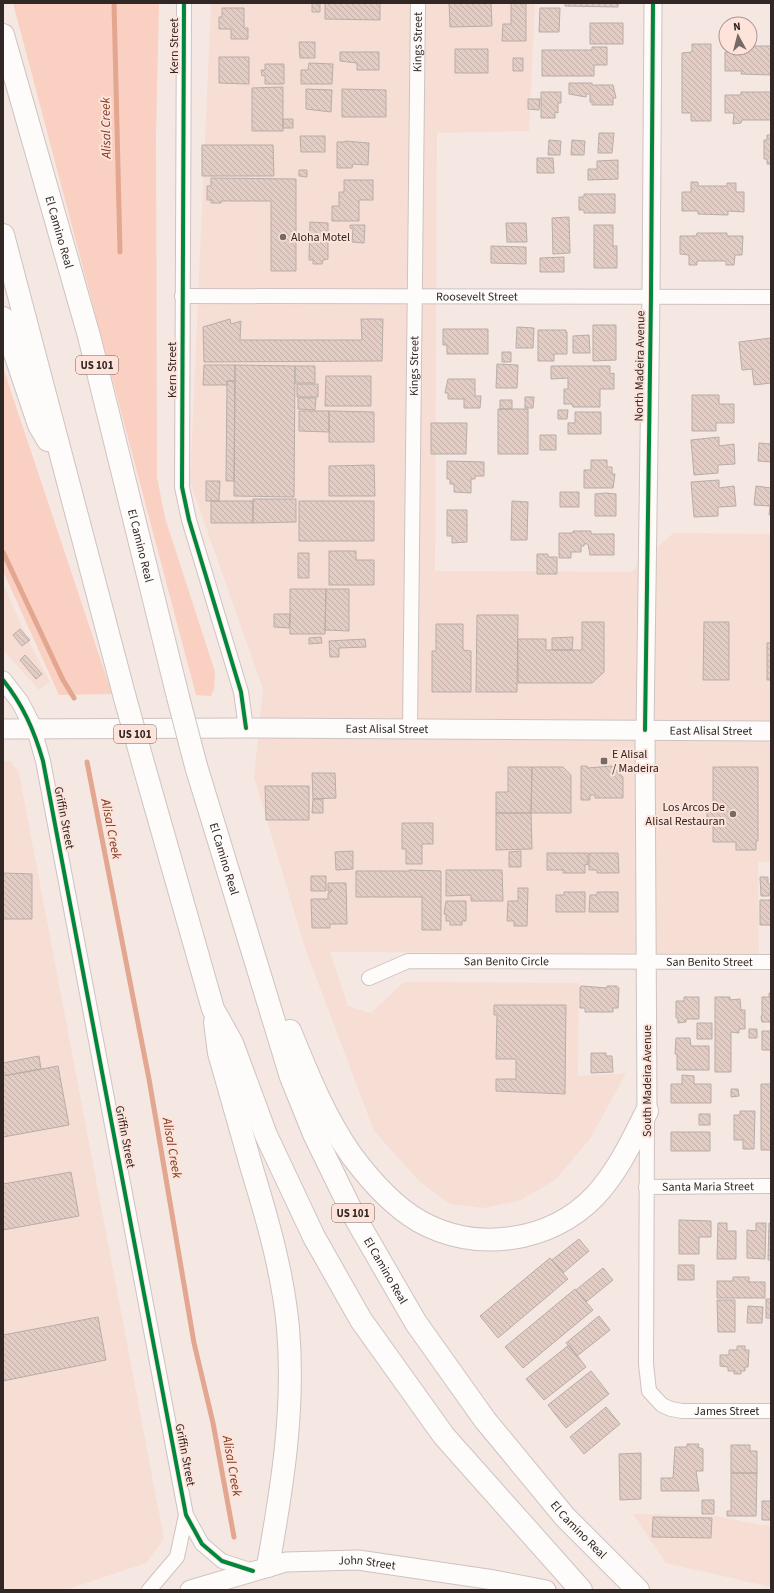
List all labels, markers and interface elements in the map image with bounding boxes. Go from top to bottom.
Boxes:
street label: Kings Street [409,12,426,72]
north arrow [718,16,758,56]
street label: Kern Street [166,18,183,74]
text: N [732,19,741,34]
water label: Alisal Creek [96,96,116,160]
street label: El Camino Real [41,194,78,270]
place label: Aloha Motel [291,229,350,246]
marker: Aloha Motel [278,232,288,242]
street label: Roosevelt Street [436,288,518,305]
street label: North Madeira Avenue [631,310,649,422]
street label: Kings Street [405,336,423,396]
street label: Kern Street [164,342,181,398]
road number: US 101 [76,356,118,374]
street label: El Camino Real [123,507,158,584]
street label: East Alisal Street [346,720,428,738]
street label: East Alisal Street [670,722,752,739]
road number: US 101 [114,725,156,743]
place label: E Alisal / Madeira [612,746,659,777]
marker: E Alisal / Madeira [599,756,609,766]
street label: Griffin Street [50,785,78,851]
water label: Alisal Creek [96,796,126,861]
place label: Los Arcos De Alisal Restauran [646,799,725,830]
marker: Los Arcos De Alisal Restauran [728,809,738,819]
street label: El Camino Real [205,821,243,897]
street label: San Benito Circle [464,953,549,970]
street label: San Benito Street [666,953,753,970]
street label: South Madeira Avenue [639,1025,656,1137]
street label: Griffin Street [111,1104,139,1170]
water label: Alisal Creek [158,1115,186,1180]
street label: Santa Maria Street [662,1178,754,1195]
road number: US 101 [332,1204,374,1222]
street label: El Camino Real [360,1234,412,1307]
street label: James Street [694,1403,759,1420]
street label: Griffin Street [171,1422,199,1488]
water label: Alisal Creek [218,1433,246,1498]
street label: El Camino Real [547,1497,611,1563]
street label: John Street [338,1551,397,1574]

